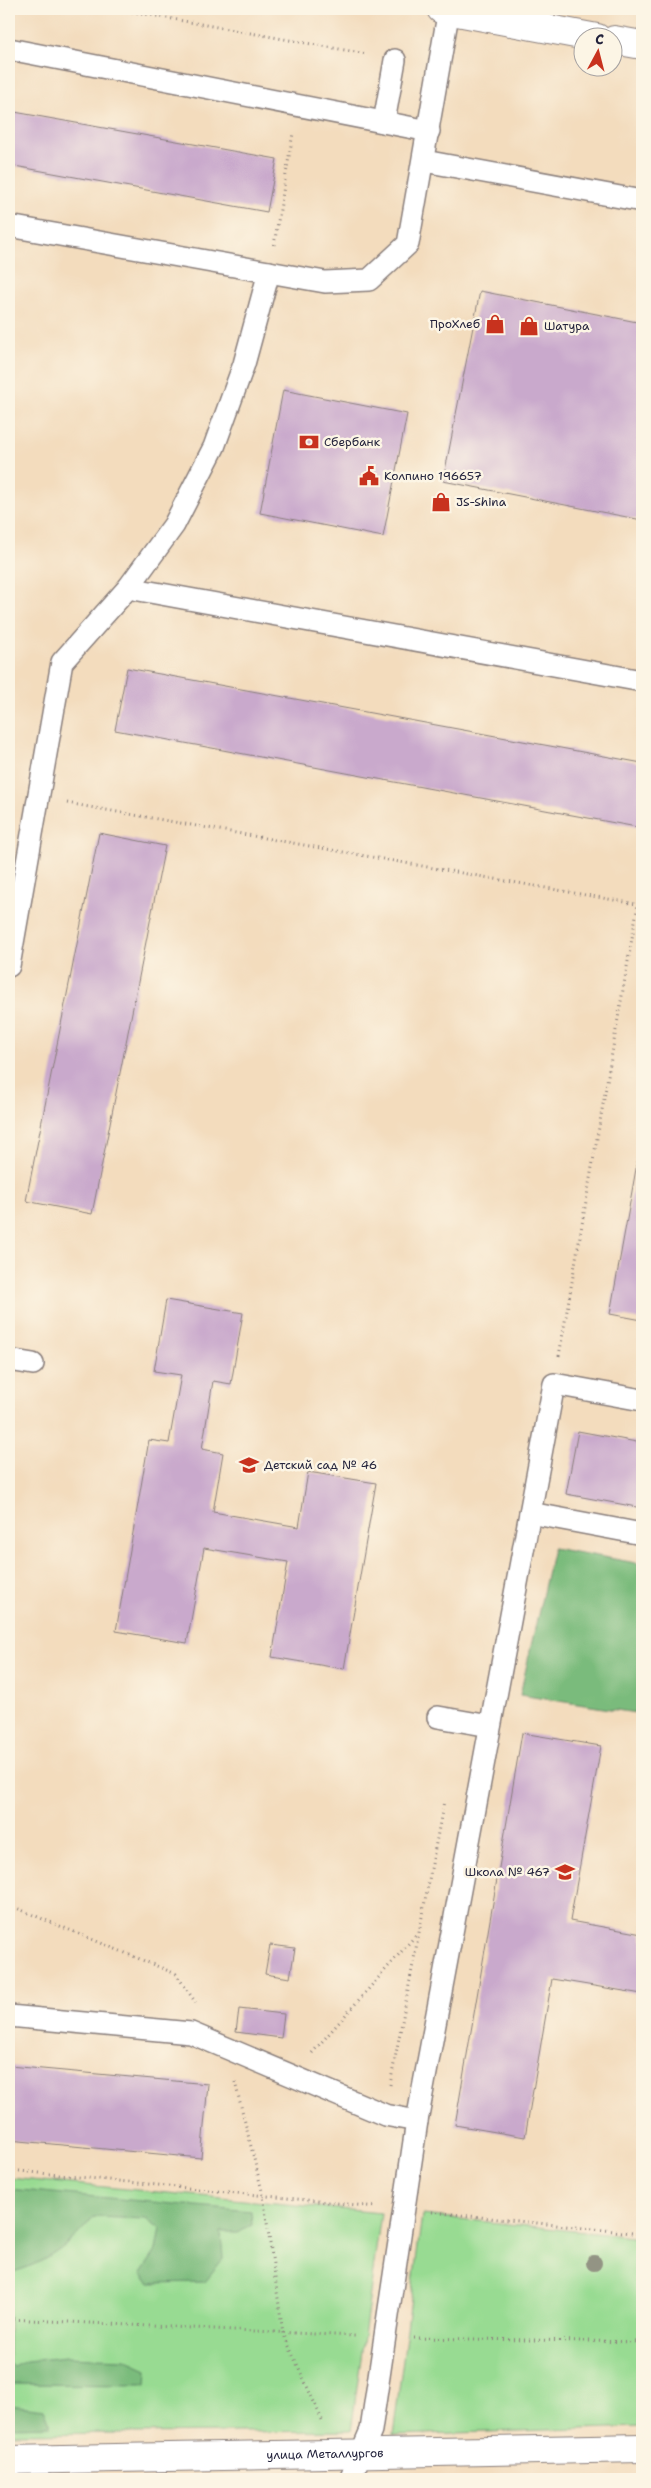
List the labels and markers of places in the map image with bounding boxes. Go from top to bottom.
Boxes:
shop icon: ПроХлеб [484,313,506,335]
shop icon: Шатура [518,315,540,337]
place label: ПроХлеб [430,316,480,332]
place label: Шатура [544,318,590,334]
bank icon: Сбербанк [298,431,320,453]
place label: Сбербанк [324,434,381,450]
public building icon: Колпино 196657 [358,465,380,487]
place label: Колпино 196657 [384,468,482,484]
shop icon: JS-Shina [430,491,452,513]
place label: JS-Shina [456,494,507,510]
school or university icon: Детский сад № 46 [238,1454,260,1476]
place label: Детский сад № 46 [264,1457,377,1473]
school or university icon: Школа № 467 [554,1861,576,1883]
place label: Школа № 467 [465,1864,550,1880]

